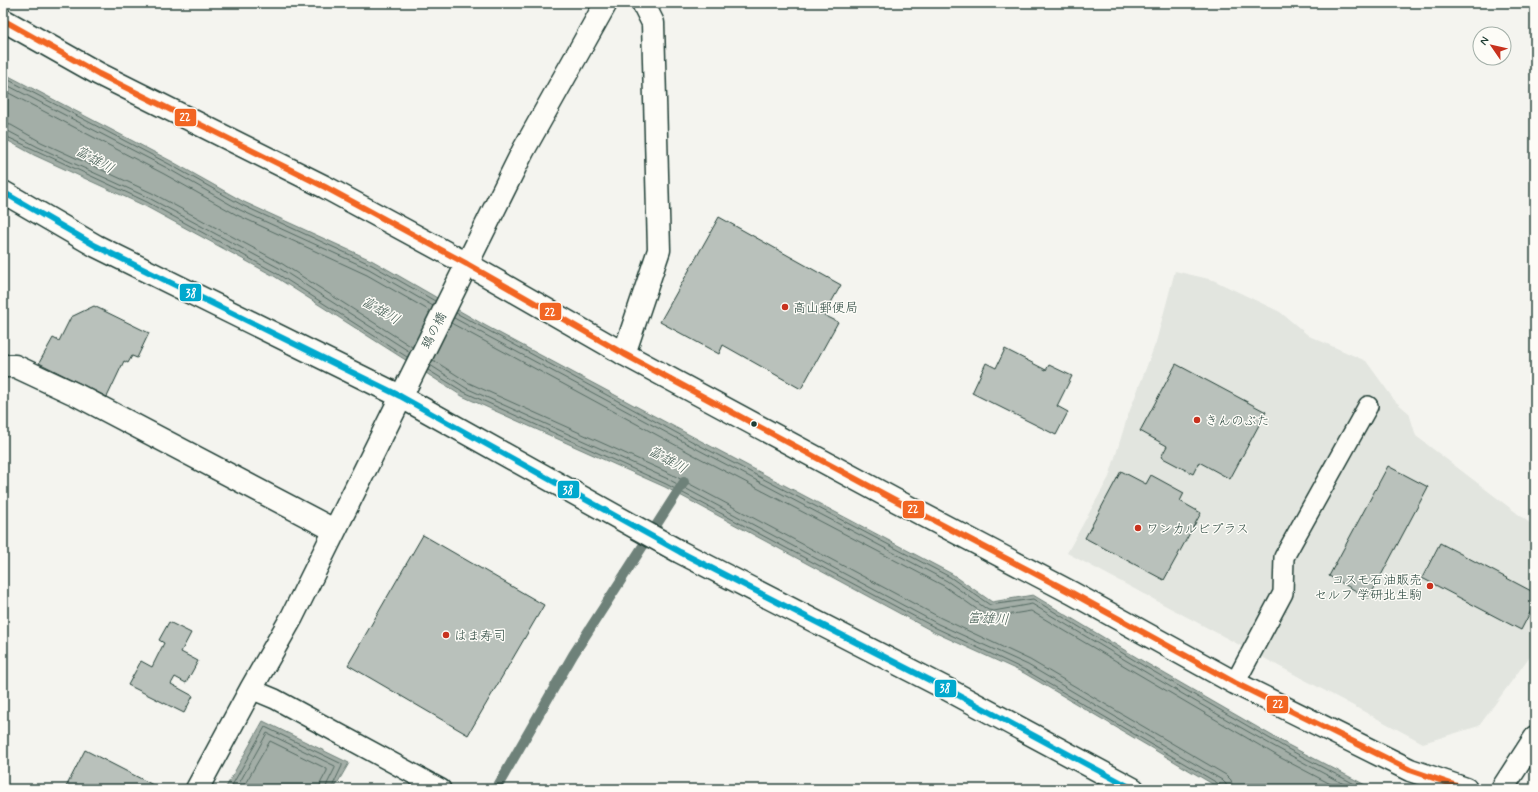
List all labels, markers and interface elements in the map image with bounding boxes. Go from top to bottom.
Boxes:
north arrow [1472,26,1512,66]
text: N [1477,34,1492,48]
line badge: 22 [174,108,197,127]
text: 22 [179,111,191,125]
water label: 富雄川 [72,142,117,178]
line badge: 38 [179,283,202,302]
text: 38 [186,287,197,301]
water label: 富雄川 [358,293,403,329]
place label: 高山郵便局 [793,300,858,317]
line badge: 22 [539,302,562,321]
marker: 高山郵便局 [780,302,790,312]
text: 22 [544,306,556,320]
street label: 鵄の橋 [418,309,451,352]
place label: きんのぶた [1205,413,1270,430]
marker: きんのぶた [1192,415,1202,425]
unlabelled marker [749,419,759,429]
water label: 富雄川 [645,442,690,478]
line badge: 38 [557,480,580,499]
text: 38 [563,484,574,498]
line badge: 22 [902,500,925,519]
text: 22 [907,503,919,517]
place label: ワンカルビプラス [1146,521,1249,538]
marker: ワンカルビプラス [1133,523,1143,533]
place label: コスモ石油販売 セルフ 学研北生駒 [1314,572,1422,604]
marker: コスモ石油販売 セルフ 学研北生駒 [1425,581,1435,591]
water label: 富雄川 [967,609,1009,629]
place label: はま寿司 [454,628,506,645]
marker: はま寿司 [441,630,451,640]
line badge: 38 [934,679,957,698]
text: 38 [940,682,951,696]
line badge: 22 [1266,695,1289,714]
text: 22 [1272,698,1284,712]

